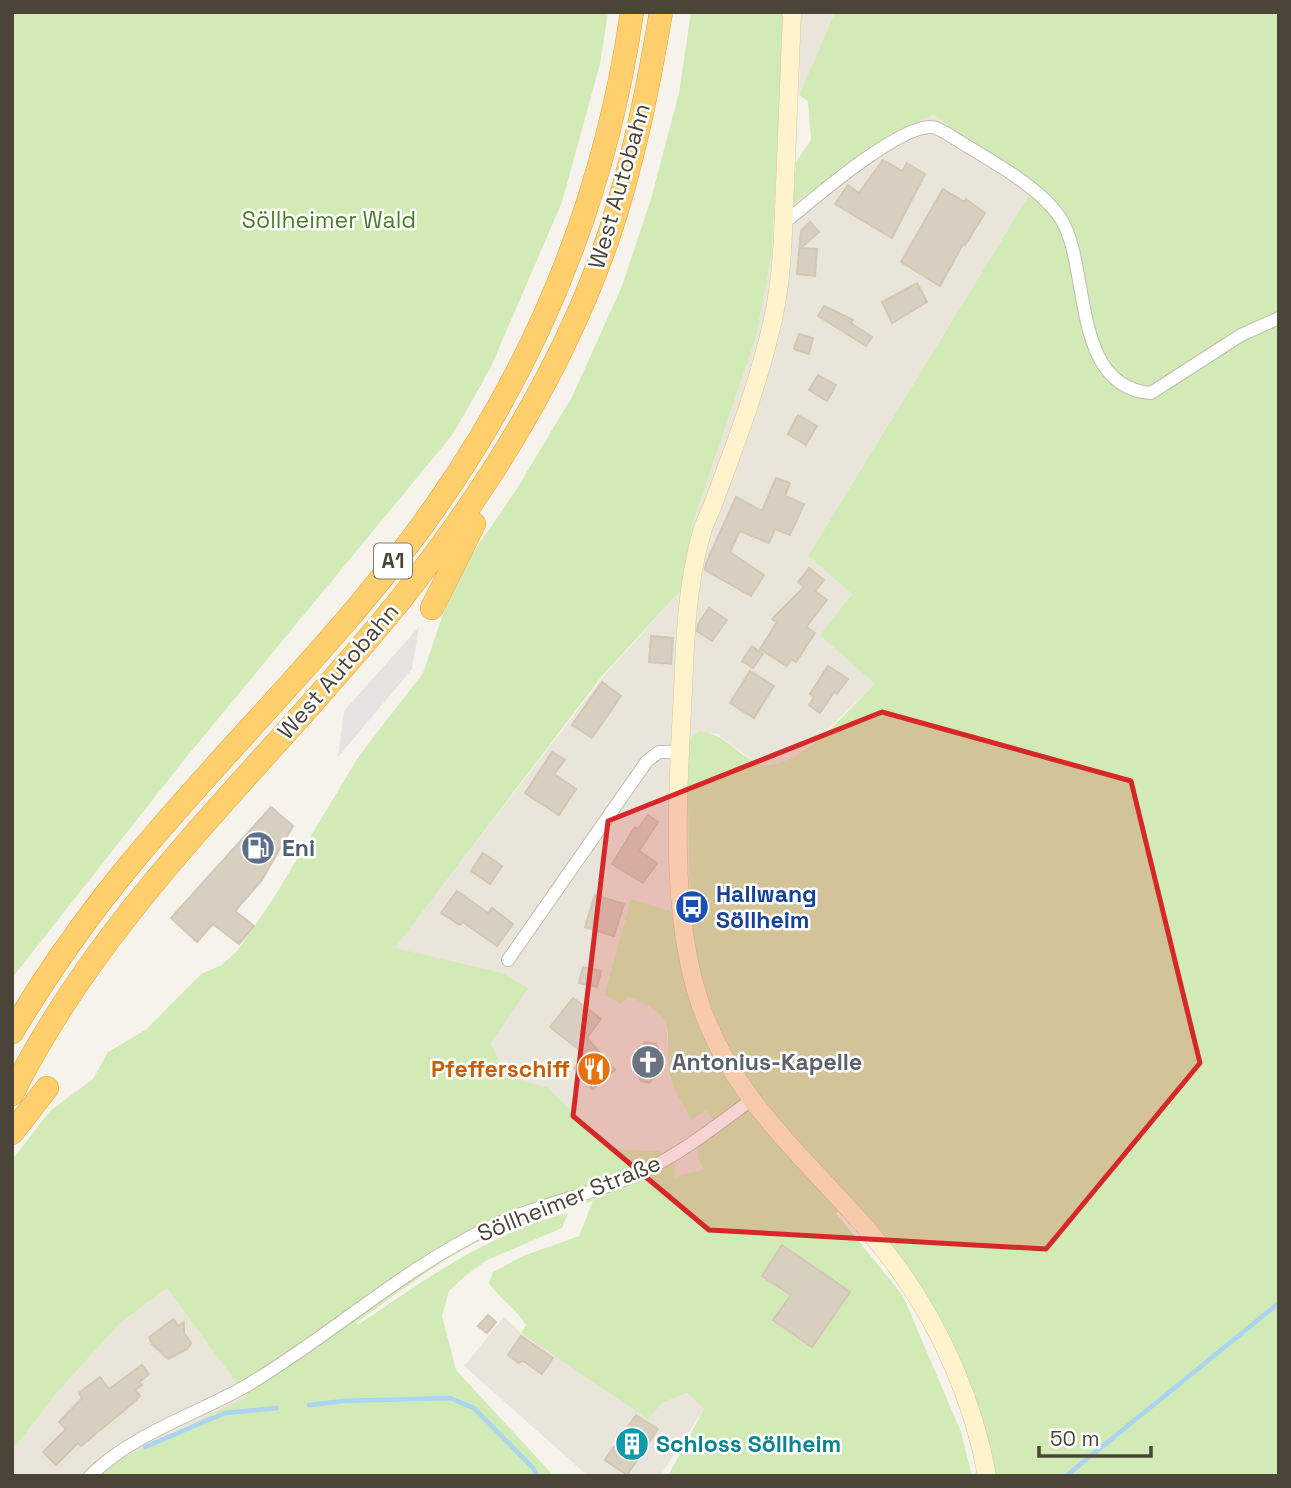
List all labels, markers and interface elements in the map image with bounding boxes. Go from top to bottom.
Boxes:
street label: West Autobahn [581,100,657,272]
park label: Söllheimer Wald [242,205,416,235]
road number: A1 [374,544,412,578]
street label: West Autobahn [271,597,405,745]
fuel station icon: Eni [239,829,277,867]
place label: Eni [282,833,315,863]
place label: Hallwang Söllheim [716,879,817,935]
bus stop icon: Hallwang Söllheim [673,888,711,926]
church icon: Antonius-Kapelle [629,1043,667,1081]
place label: Antonius-Kapelle [672,1047,862,1077]
restaurant icon: Pfefferschiff [575,1050,613,1088]
place label: Pfefferschiff [431,1054,570,1084]
street label: Söllheimer Straße [473,1148,665,1248]
scale bar [1039,1414,1151,1458]
building icon: Schloss Söllheim [613,1425,651,1463]
text: 50 m [1050,1425,1100,1452]
place label: Schloss Söllheim [656,1429,841,1459]

